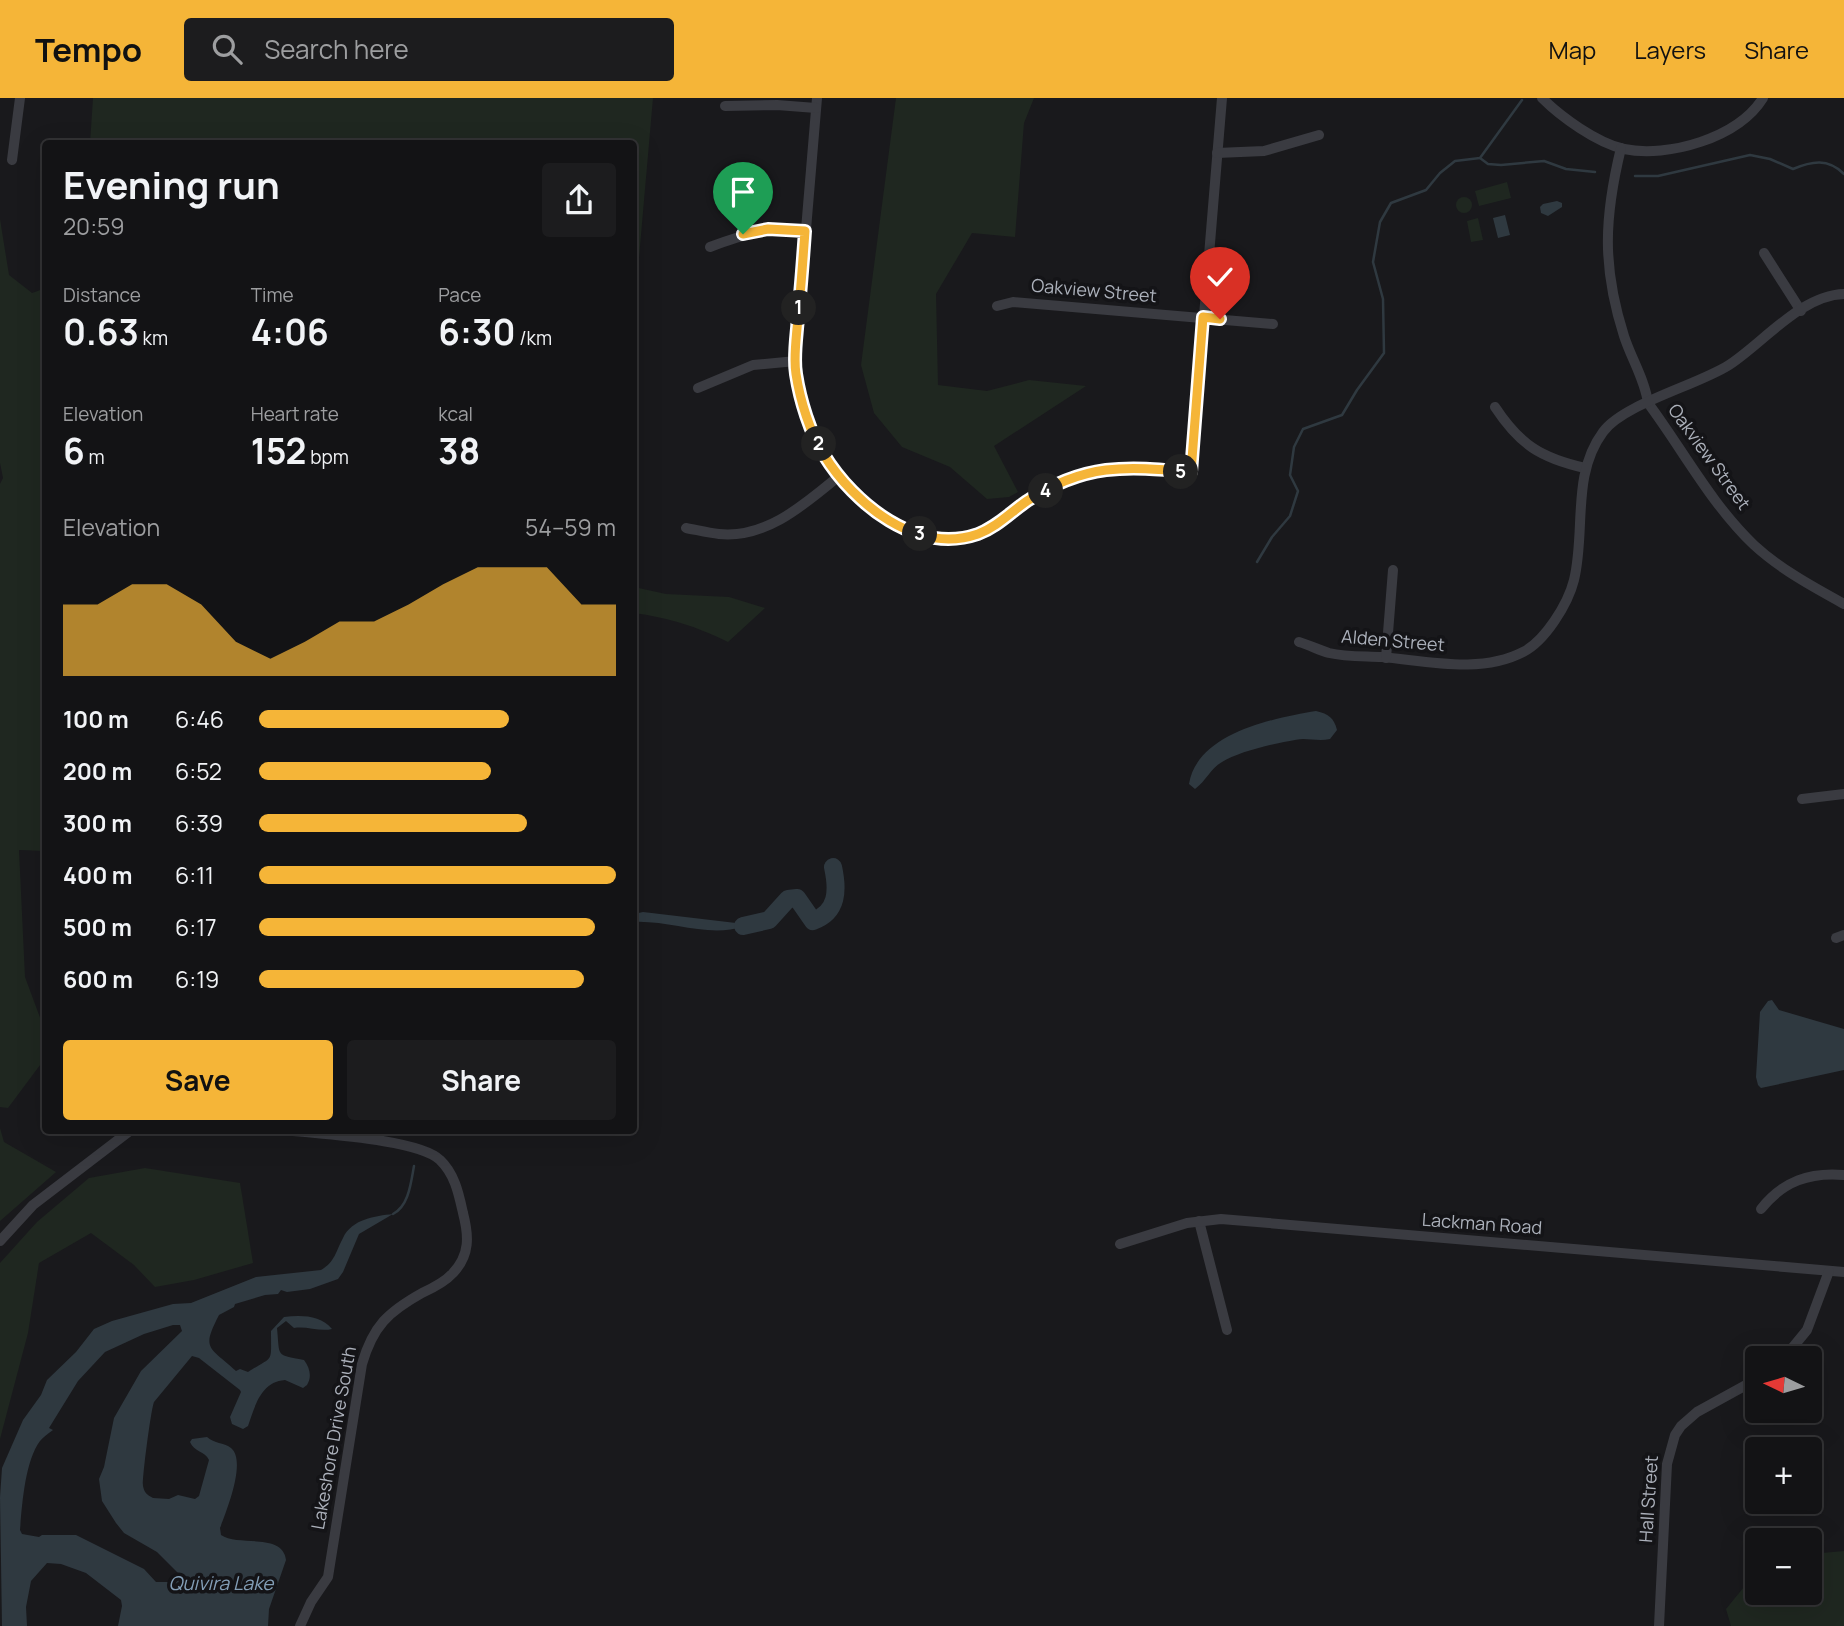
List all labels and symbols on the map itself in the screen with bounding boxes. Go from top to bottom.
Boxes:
pin [713,162,773,234]
pin [1190,247,1250,319]
street label: Oakview Street [1030,273,1158,307]
pin: 1 [782,290,816,326]
street label: Oakview Street [1663,398,1756,514]
pin: 2 [802,426,836,462]
pin: 5 [1164,454,1198,490]
pin: 4 [1028,474,1064,508]
pin: 3 [902,516,937,551]
street label: Alden Street [1340,624,1446,656]
street label: Lackman Road [1421,1207,1543,1239]
street label: Lakeshore Drive South [305,1344,361,1531]
north arrow [1745,1346,1822,1423]
street label: Hall Street [1633,1455,1663,1543]
water label: Quivira Lake [169,1570,275,1596]

